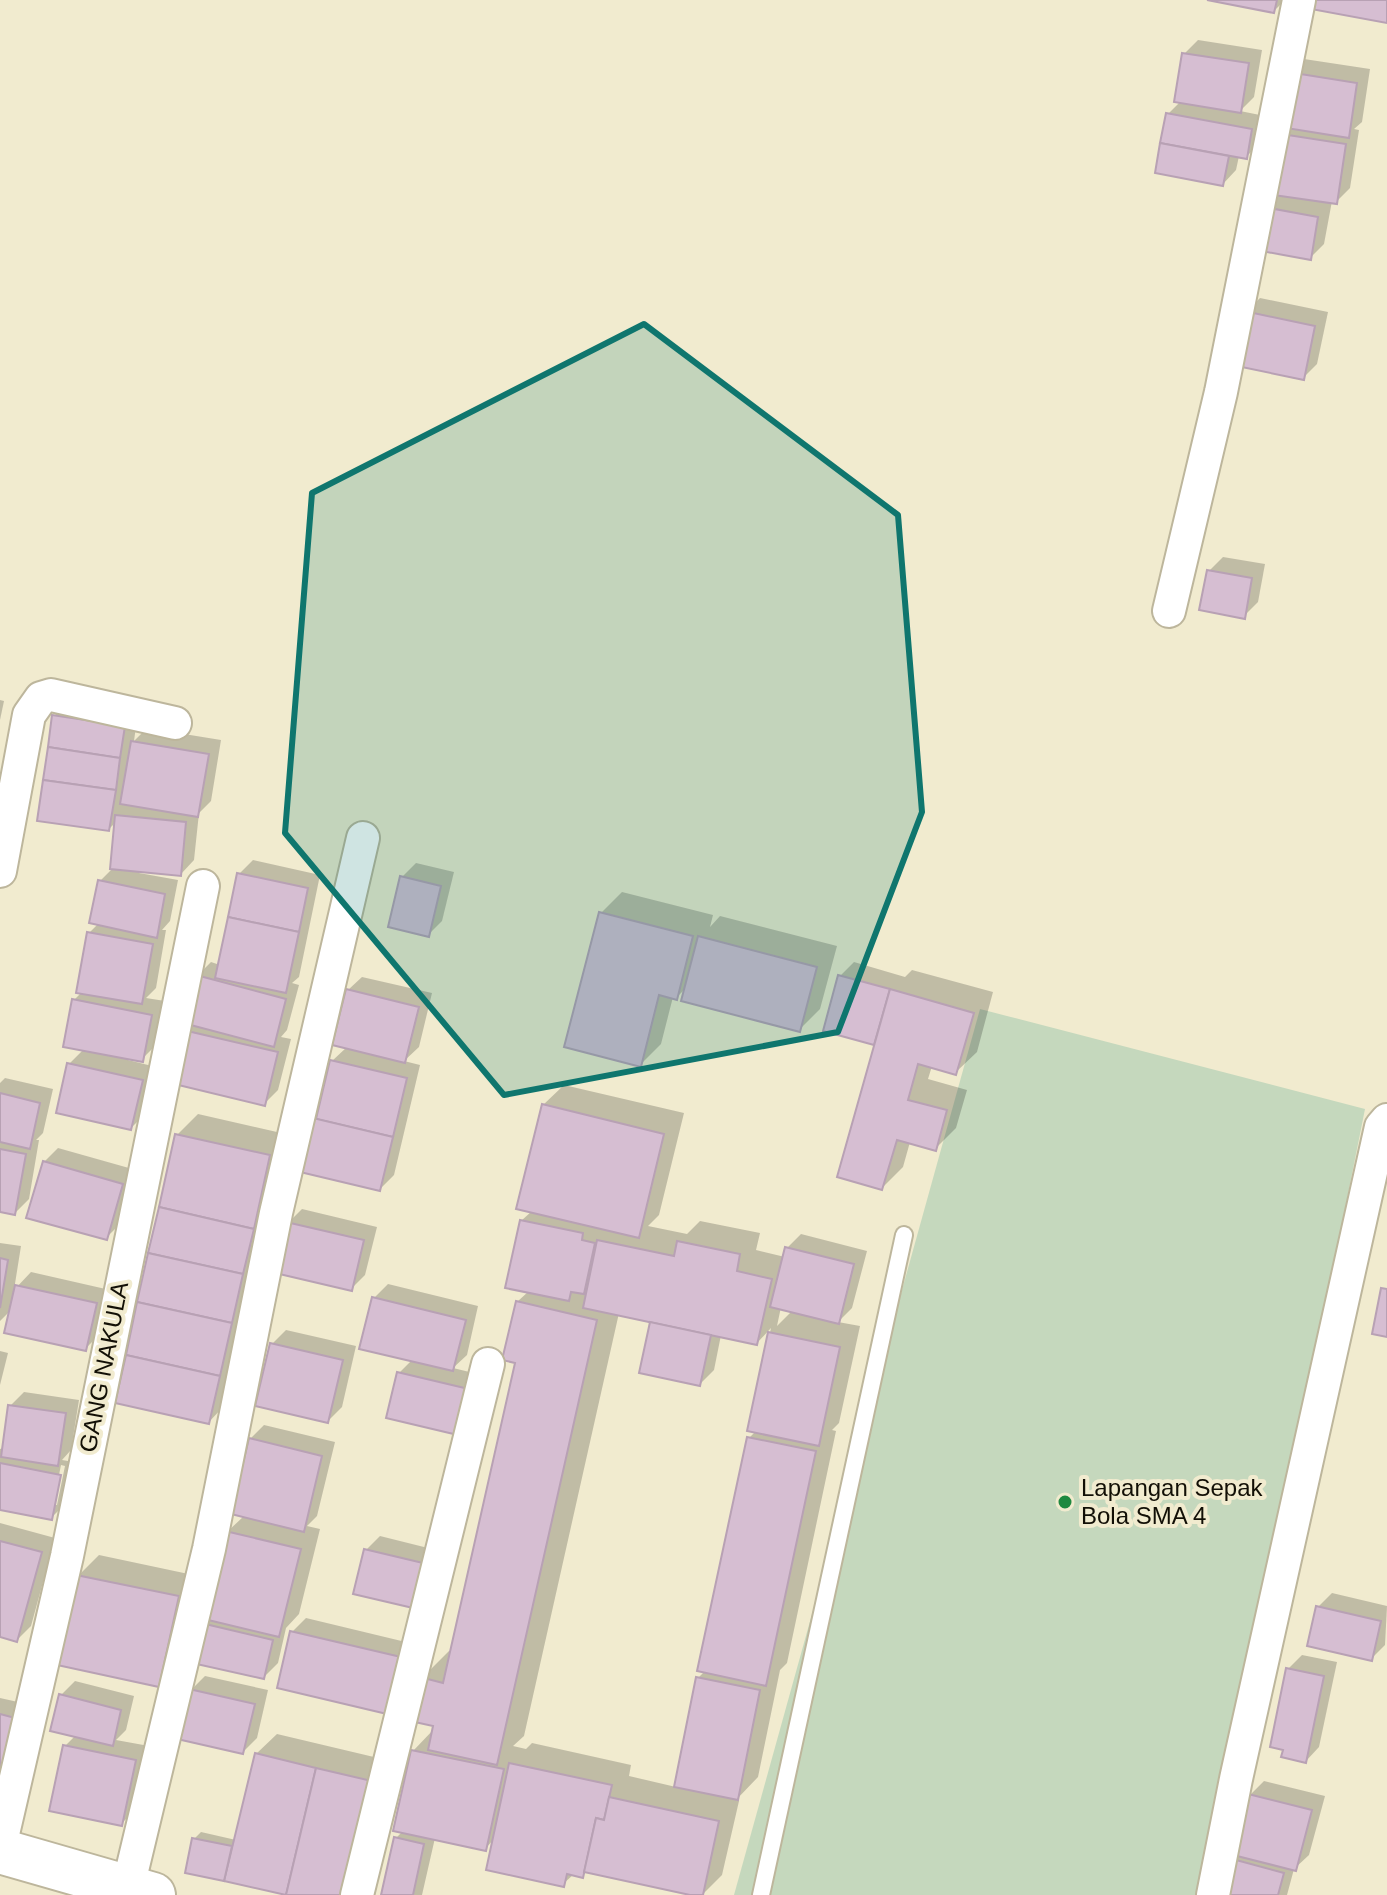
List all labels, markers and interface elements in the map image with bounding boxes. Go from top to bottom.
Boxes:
street label: GANG NAKULA [74,1279,133,1455]
place label: Lapangan Sepak Bola SMA 4 [1081,1474,1264,1529]
marker: Lapangan Sepak Bola SMA 4 [1056,1493,1074,1511]

